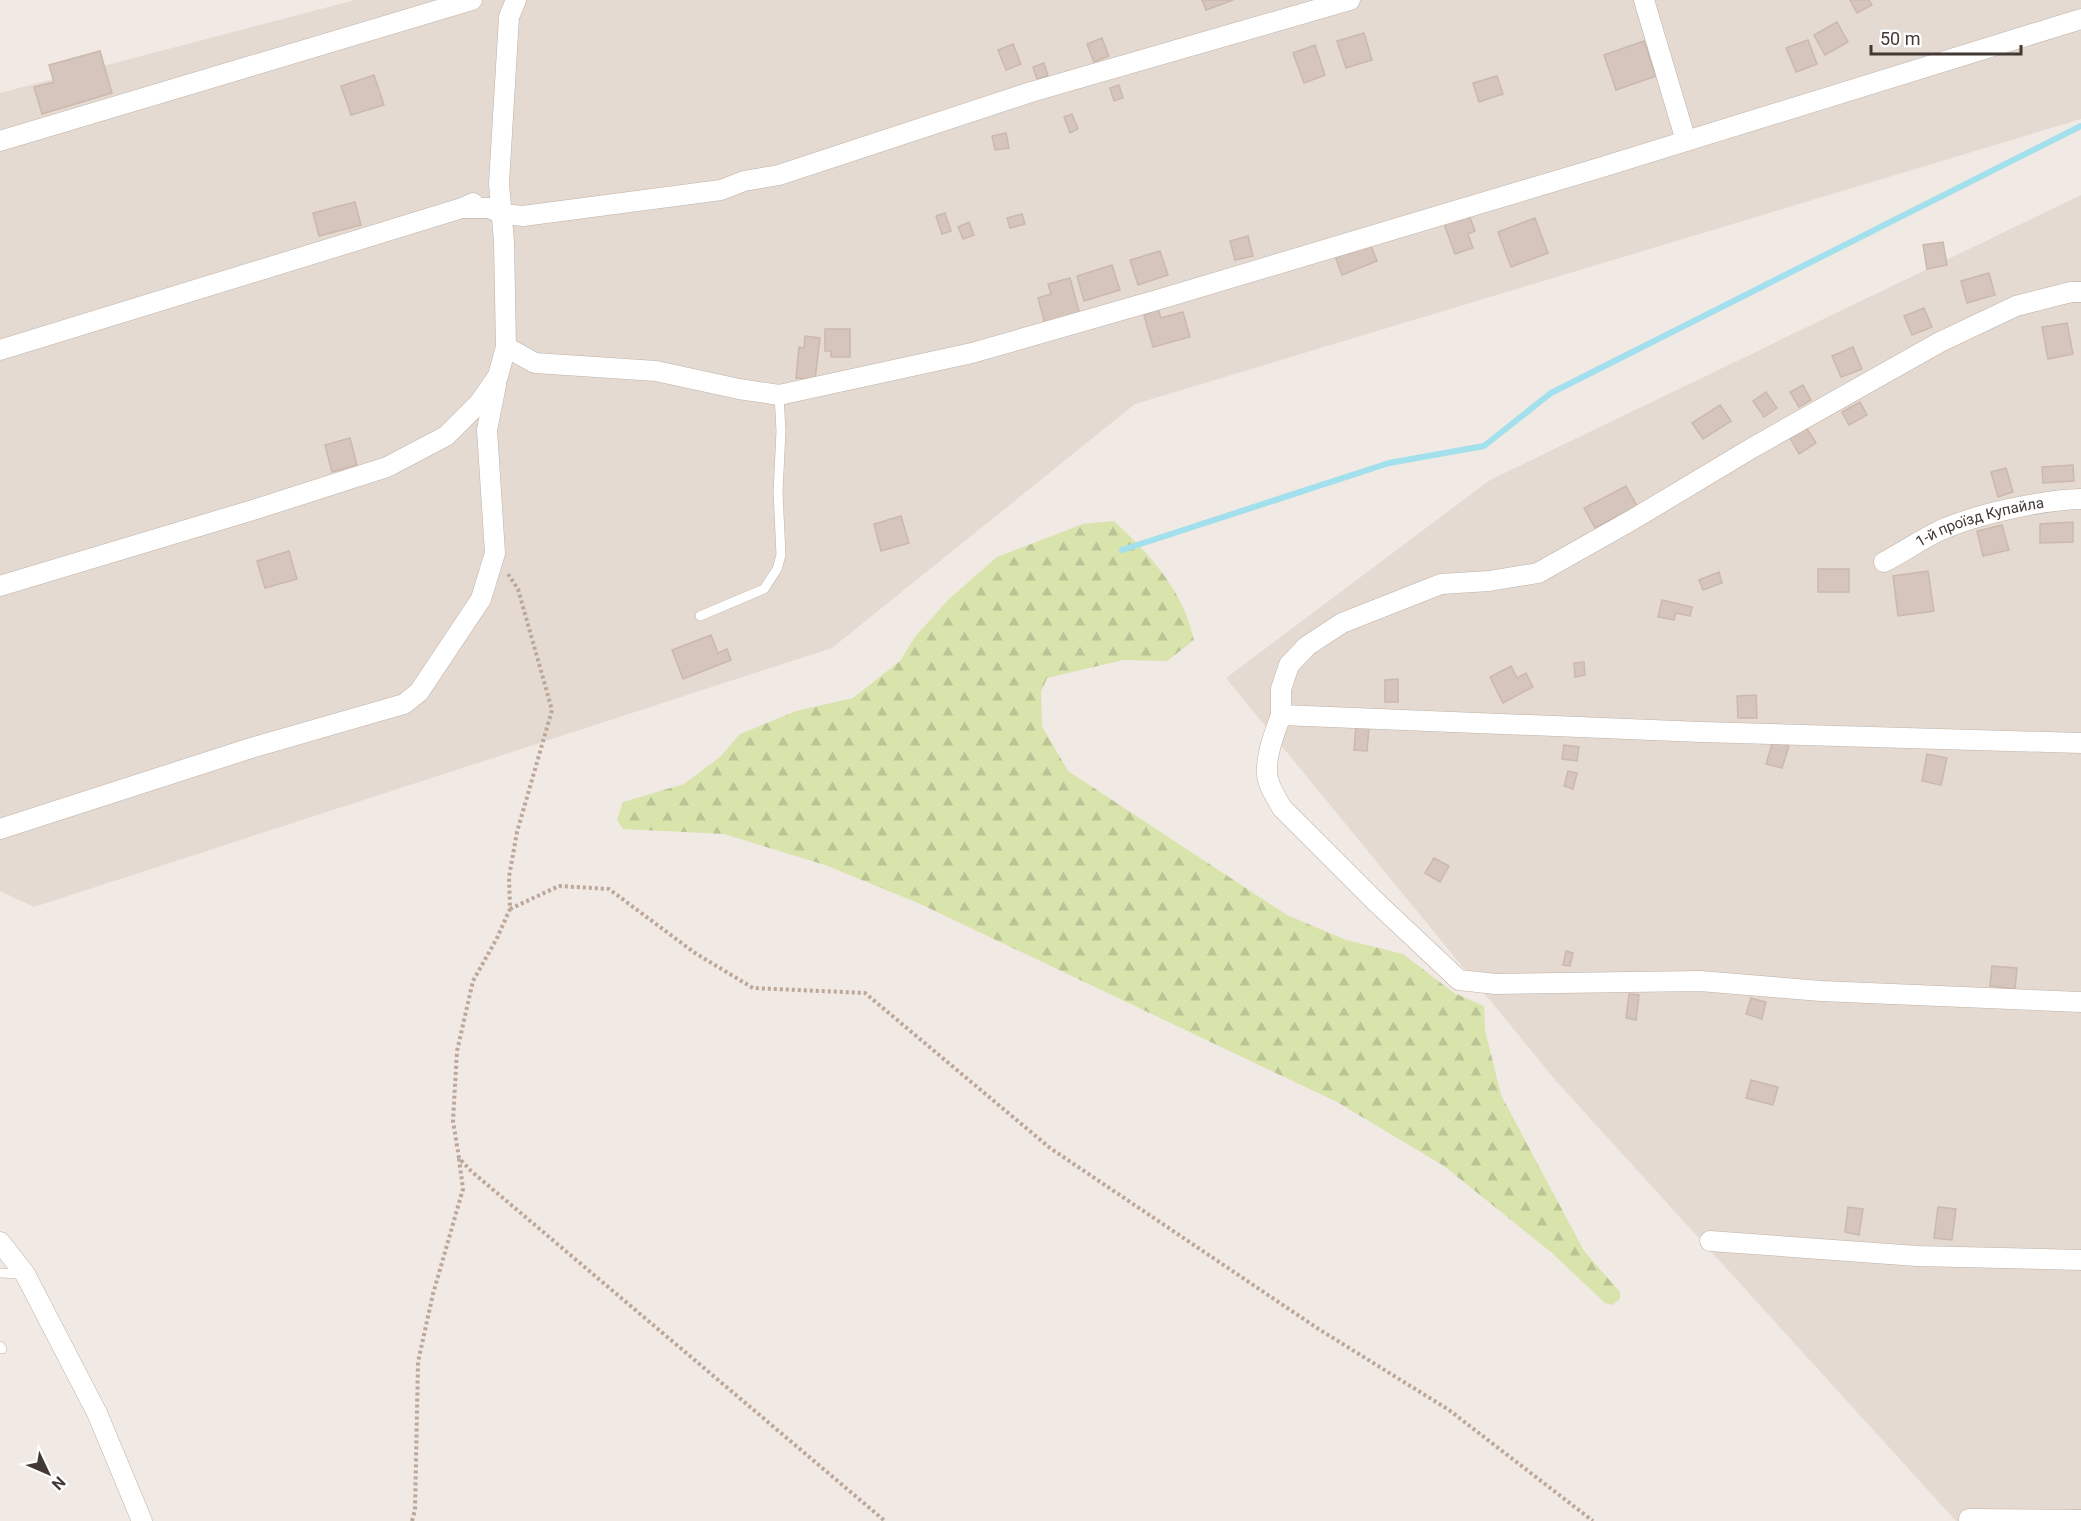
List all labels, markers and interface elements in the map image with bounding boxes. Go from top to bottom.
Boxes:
scale bar [1871,18,2021,56]
text: 50 m [1880,28,1920,49]
street label: 1-й проїзд Купайла [1913,494,2045,551]
north arrow [18,1443,78,1503]
text: N [48,1472,69,1494]

